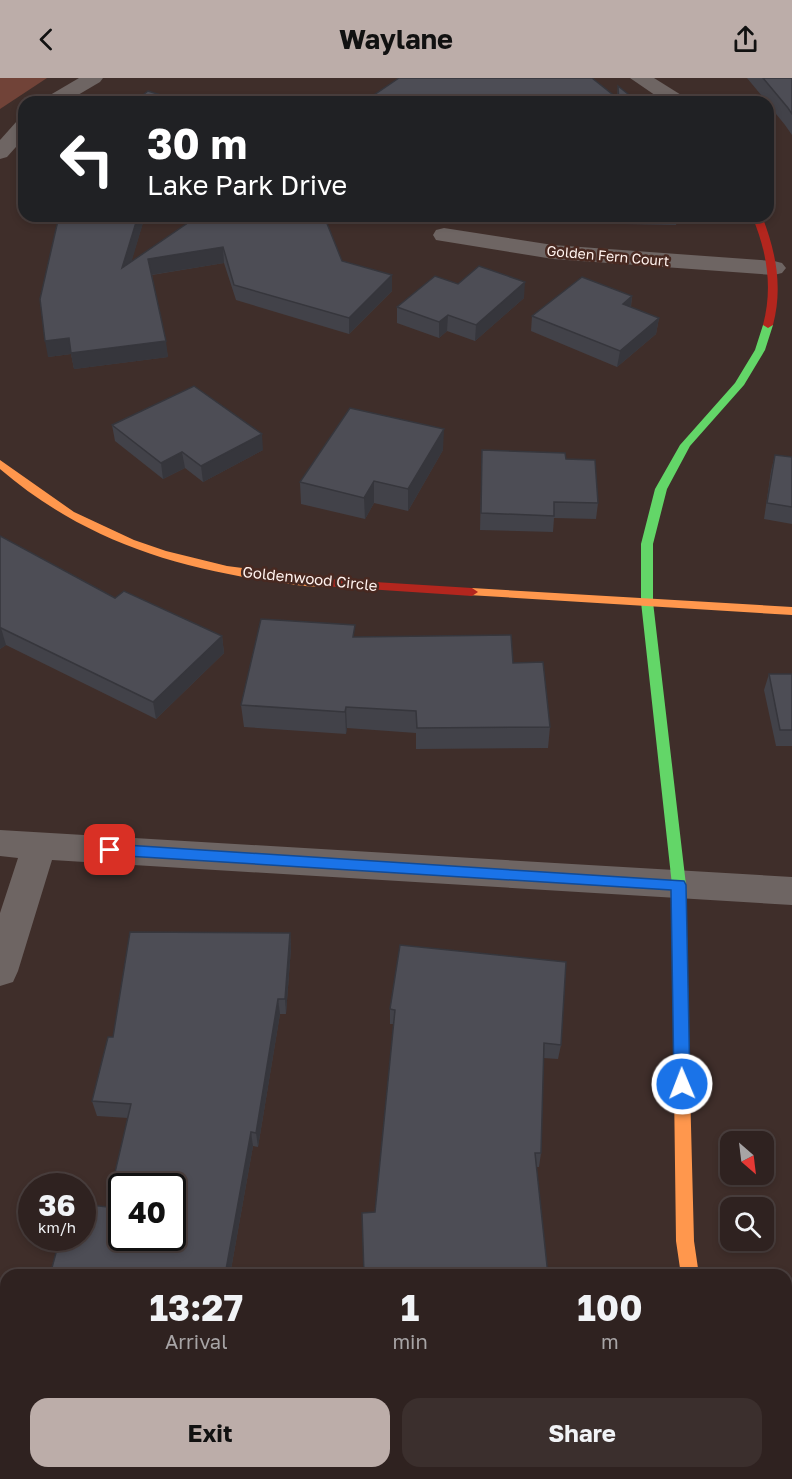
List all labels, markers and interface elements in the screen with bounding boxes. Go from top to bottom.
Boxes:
icon: back [30,23,63,56]
text: Waylane [339,23,453,55]
icon: share [729,23,762,56]
text: 30 m [147,118,247,168]
icon: left [48,120,126,198]
text: Lake Park Drive [147,169,347,201]
street label: Golden Fern Court [546,242,670,269]
street label: Goldenwood Circle [242,562,379,594]
pin [84,824,135,875]
icon: arrive [93,833,126,866]
position arrow [650,1052,714,1116]
north arrow [720,1131,774,1185]
map controls [720,1131,774,1251]
speed limit sign: 40 [108,1173,186,1251]
text: 36 [38,1187,76,1223]
button: search [720,1197,774,1251]
text: km/h [38,1218,76,1236]
text: 13:27 [149,1286,243,1329]
text: 1 [401,1286,419,1329]
text: 100 [577,1286,643,1329]
text: Arrival [165,1329,228,1353]
text: min [392,1329,428,1353]
text: m [601,1329,619,1353]
button: Exit [30,1398,390,1467]
button: Share [402,1398,762,1467]

